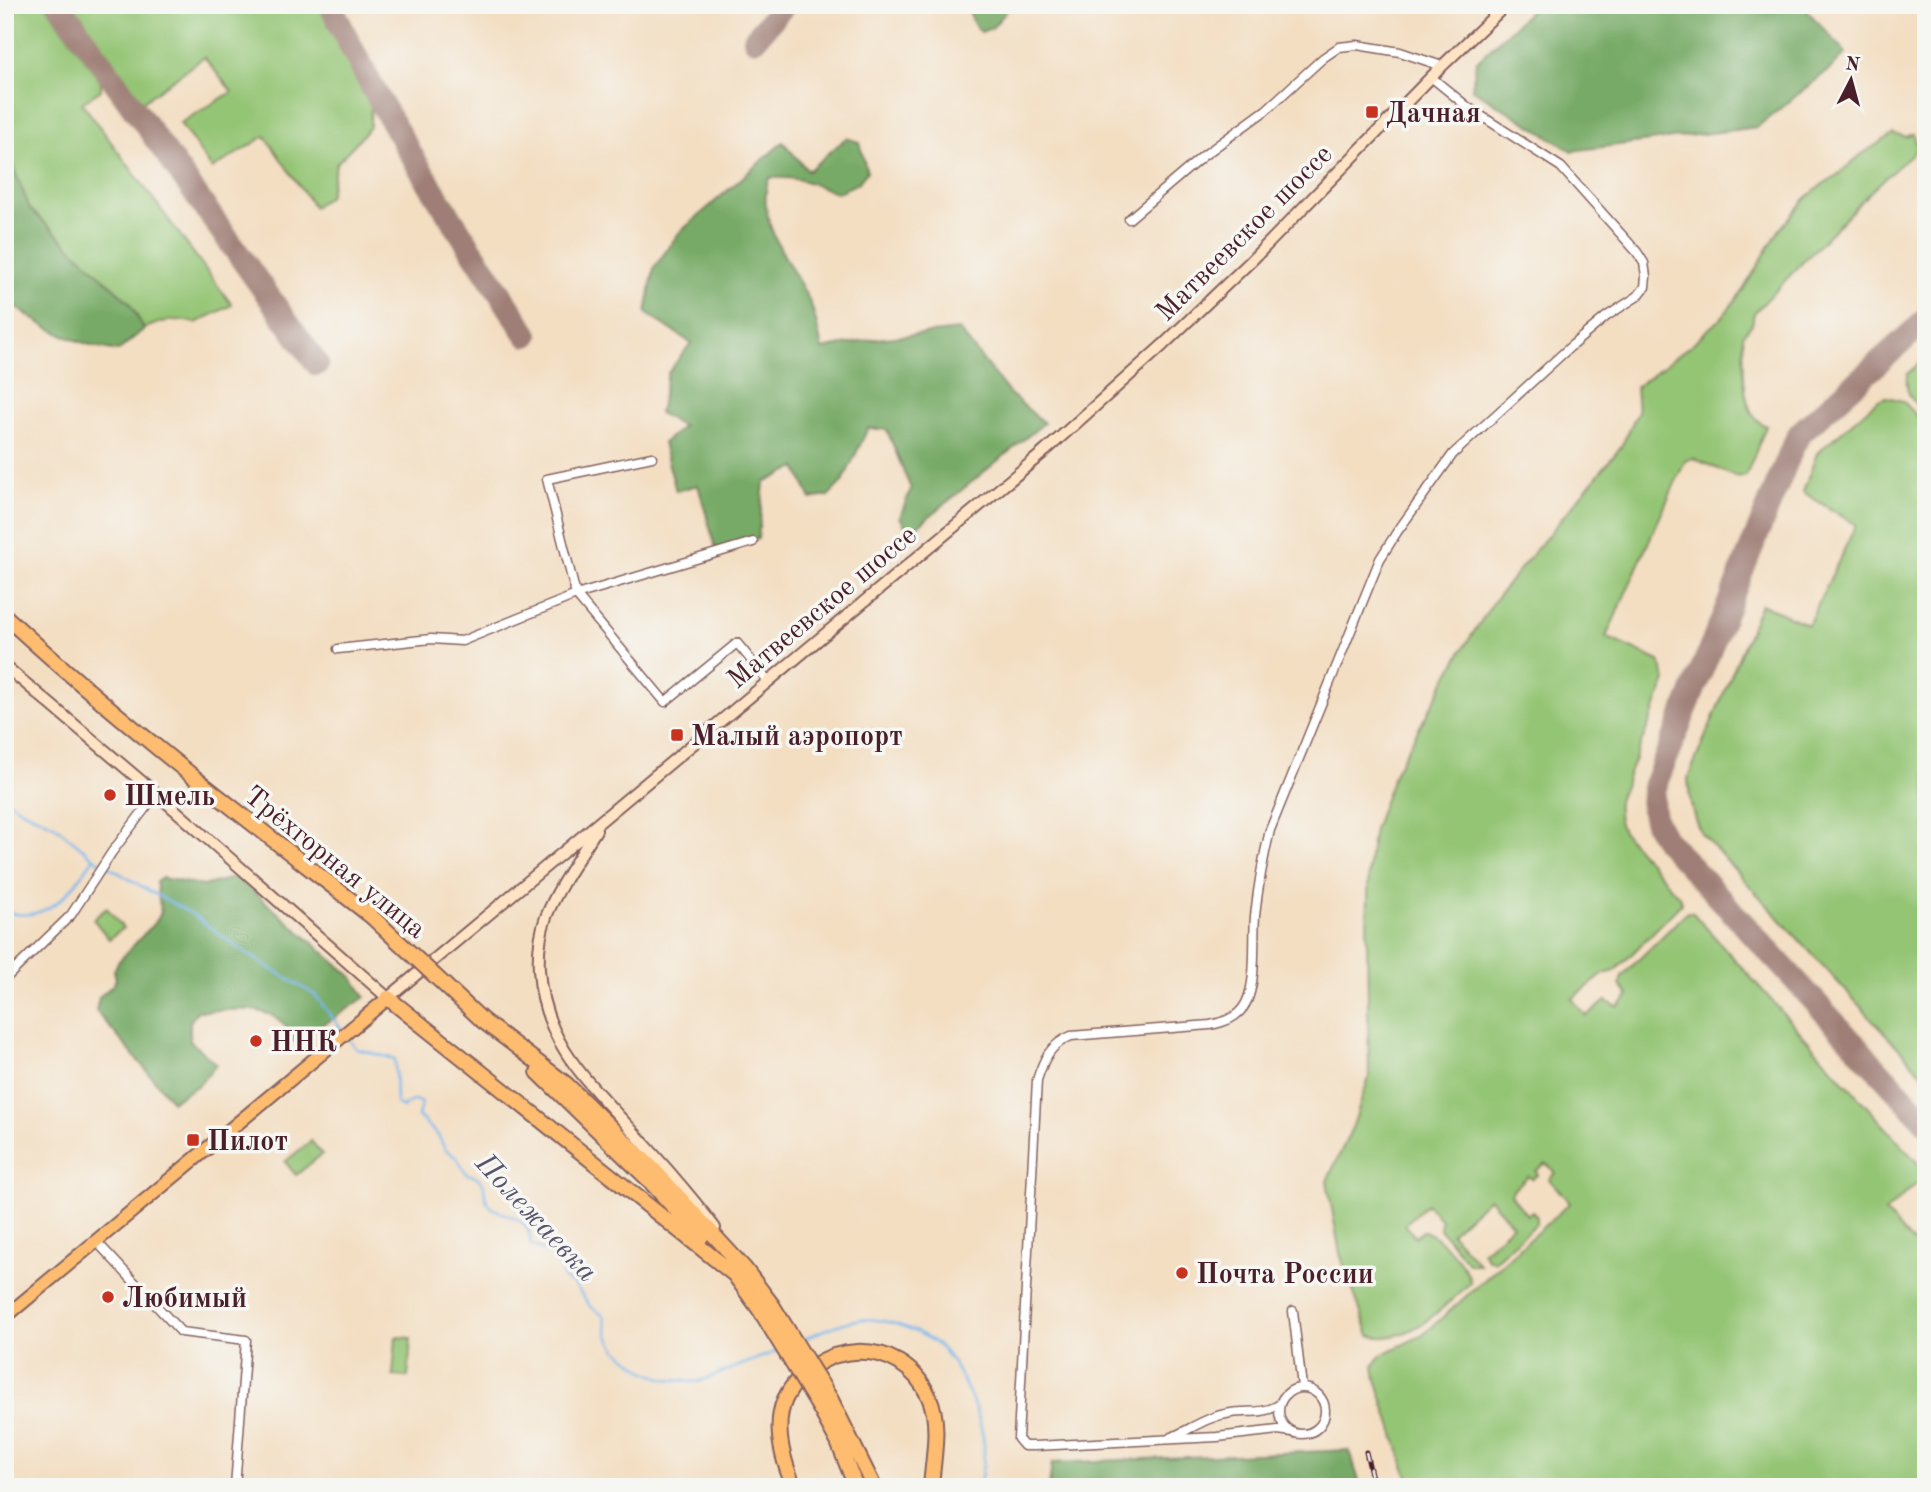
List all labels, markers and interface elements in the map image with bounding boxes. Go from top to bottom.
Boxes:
north arrow [1815,46,1885,116]
text: N [1844,55,1861,76]
place label: Дачная [1386,101,1481,129]
marker: Дачная [1364,104,1380,120]
street label: Матвеевское шоссе [1152,141,1339,328]
street label: Матвеевское шоссе [723,522,923,695]
place label: Малый аэропорт [691,724,903,752]
marker: Малый аэропорт [669,727,685,743]
street label: Трёхгорная улица [238,782,430,945]
place label: Шмель [124,784,215,812]
marker: Шмель [102,787,118,803]
place label: ННК [270,1029,337,1058]
marker: ННК [248,1033,264,1049]
place label: Пилот [207,1129,288,1157]
marker: Пилот [185,1132,201,1148]
water label: Полежаевка [468,1148,602,1288]
place label: Почта России [1196,1262,1374,1290]
marker: Почта России [1174,1265,1190,1281]
place label: Любимый [122,1286,247,1314]
marker: Любимый [100,1289,116,1305]

